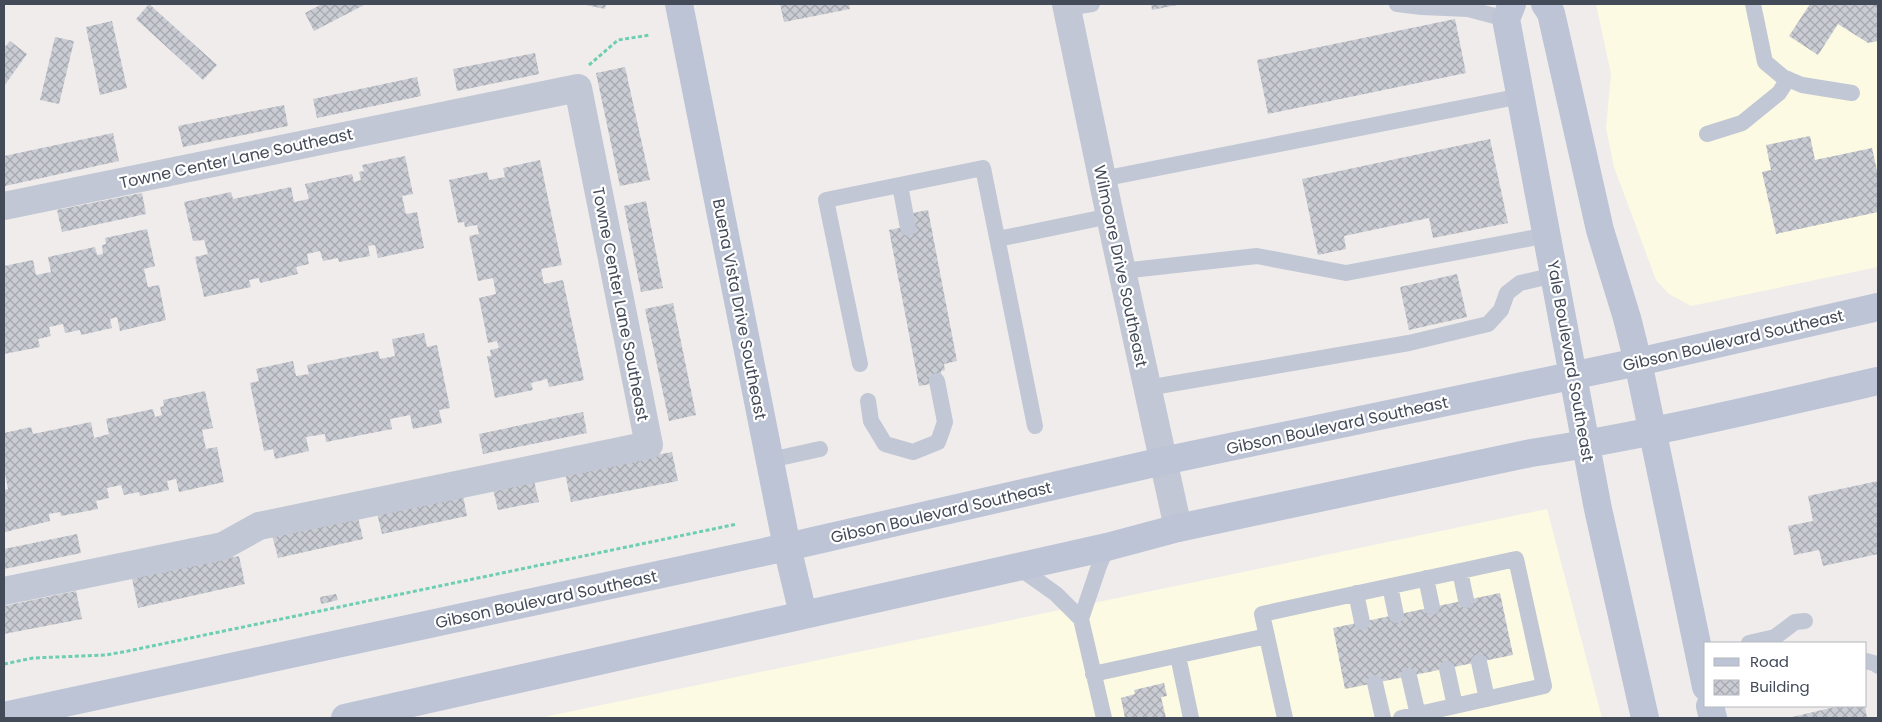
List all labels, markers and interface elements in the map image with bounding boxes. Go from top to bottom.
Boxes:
street label: Towne Center Lane Southeast [117,122,355,194]
street label: Wilmoore Drive Southeast [1088,163,1153,369]
street label: Towne Center Lane Southeast [587,185,655,423]
street label: Buena Vista Drive Southeast [707,197,772,422]
street label: Yale Boulevard Southeast [1541,259,1600,464]
street label: Gibson Boulevard Southeast [1620,304,1846,377]
street label: Gibson Boulevard Southeast [1224,391,1450,460]
street label: Gibson Boulevard Southeast [828,476,1054,549]
street label: Gibson Boulevard Southeast [433,565,659,634]
legend [1704,642,1867,707]
text: Road [1750,651,1789,672]
text: Building [1750,676,1810,697]

